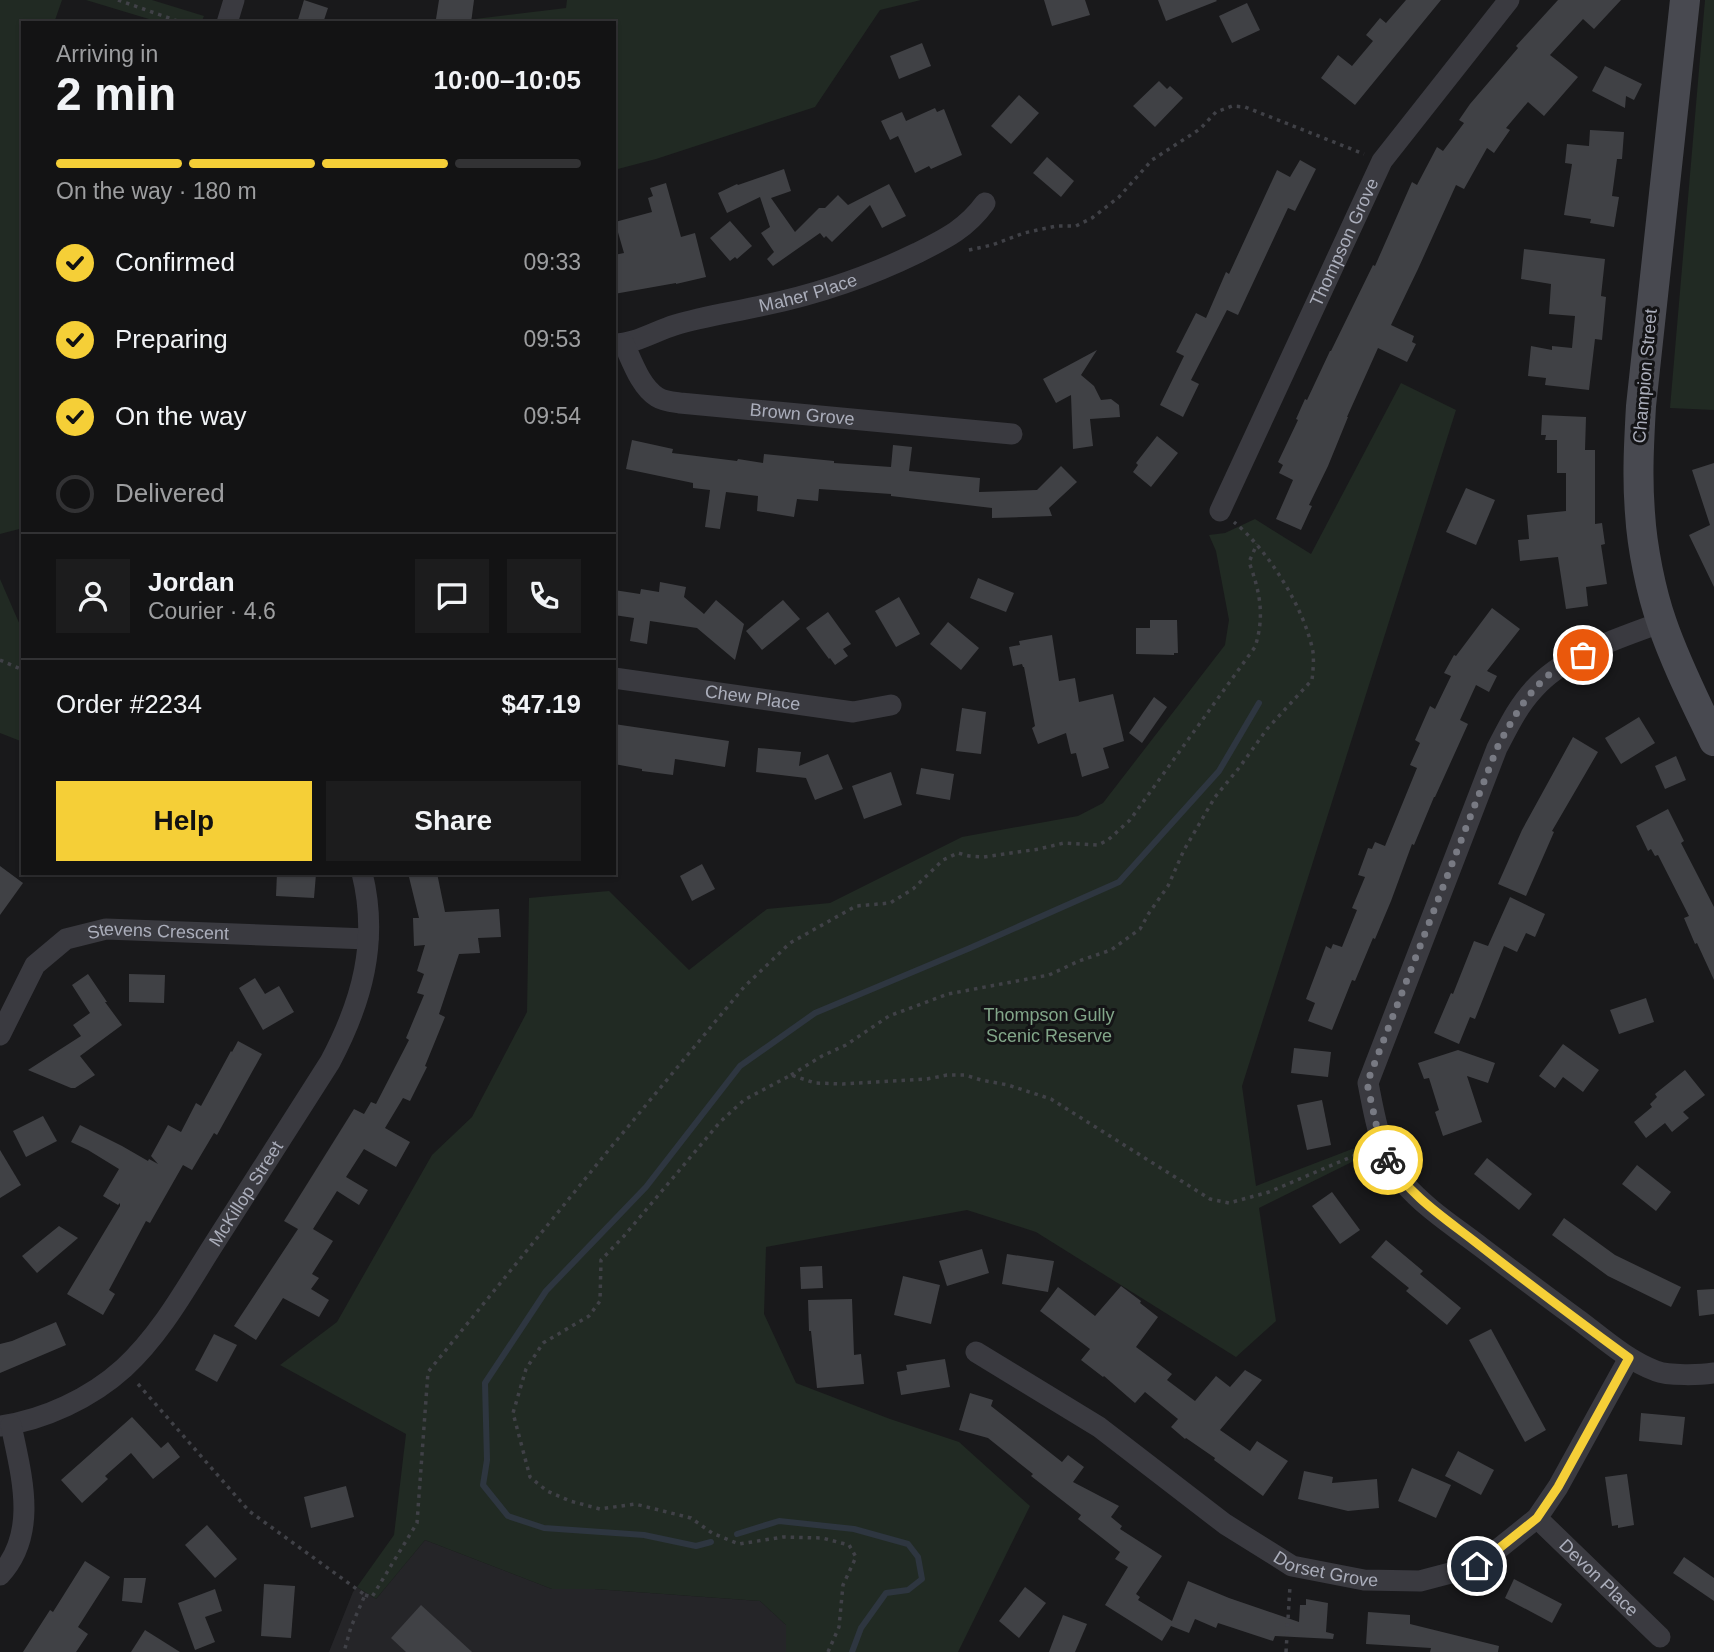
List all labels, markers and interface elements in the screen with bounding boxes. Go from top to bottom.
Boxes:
text: Arriving in [56,41,158,67]
text: 10:00–10:05 [434,65,581,95]
text: 2 min [56,68,176,120]
street label: Thompson Grove [1306,175,1383,310]
text: On the way · 180 m [56,178,257,204]
icon: check [56,244,94,282]
text: Confirmed [115,247,235,277]
text: 09:33 [523,249,581,275]
street label: Maher Place [757,269,860,316]
street label: Champion Street [1629,308,1661,444]
icon: check [56,321,94,359]
text: Preparing [115,324,228,354]
text: 09:53 [523,326,581,352]
icon: check [56,398,94,436]
street label: Brown Grove [749,400,856,429]
text: On the way [115,401,247,431]
text: 09:54 [523,403,581,429]
text: Delivered [115,478,225,508]
button: person [56,559,130,633]
button: chat [415,559,489,633]
button: phone [507,559,581,633]
text: Jordan [148,567,235,597]
text: Courier · 4.6 [148,598,276,624]
pin [1553,625,1613,685]
icon: bag [1564,636,1602,674]
street label: Chew Place [704,681,802,714]
text: Order #2234 [56,689,202,719]
text: $47.19 [501,689,581,719]
button: Help [56,781,312,861]
button: Share [326,781,581,861]
street label: Stevens Crescent [85,919,229,944]
park label: Thompson Gully Scenic Reserve [983,1005,1115,1046]
courier [1353,1125,1423,1195]
street label: McKillop Street [205,1137,287,1250]
icon: bike [1369,1141,1407,1179]
street label: Devon Place [1555,1535,1642,1620]
pin [1447,1536,1507,1596]
street label: Dorset Grove [1270,1547,1378,1591]
icon: home [1458,1547,1496,1585]

